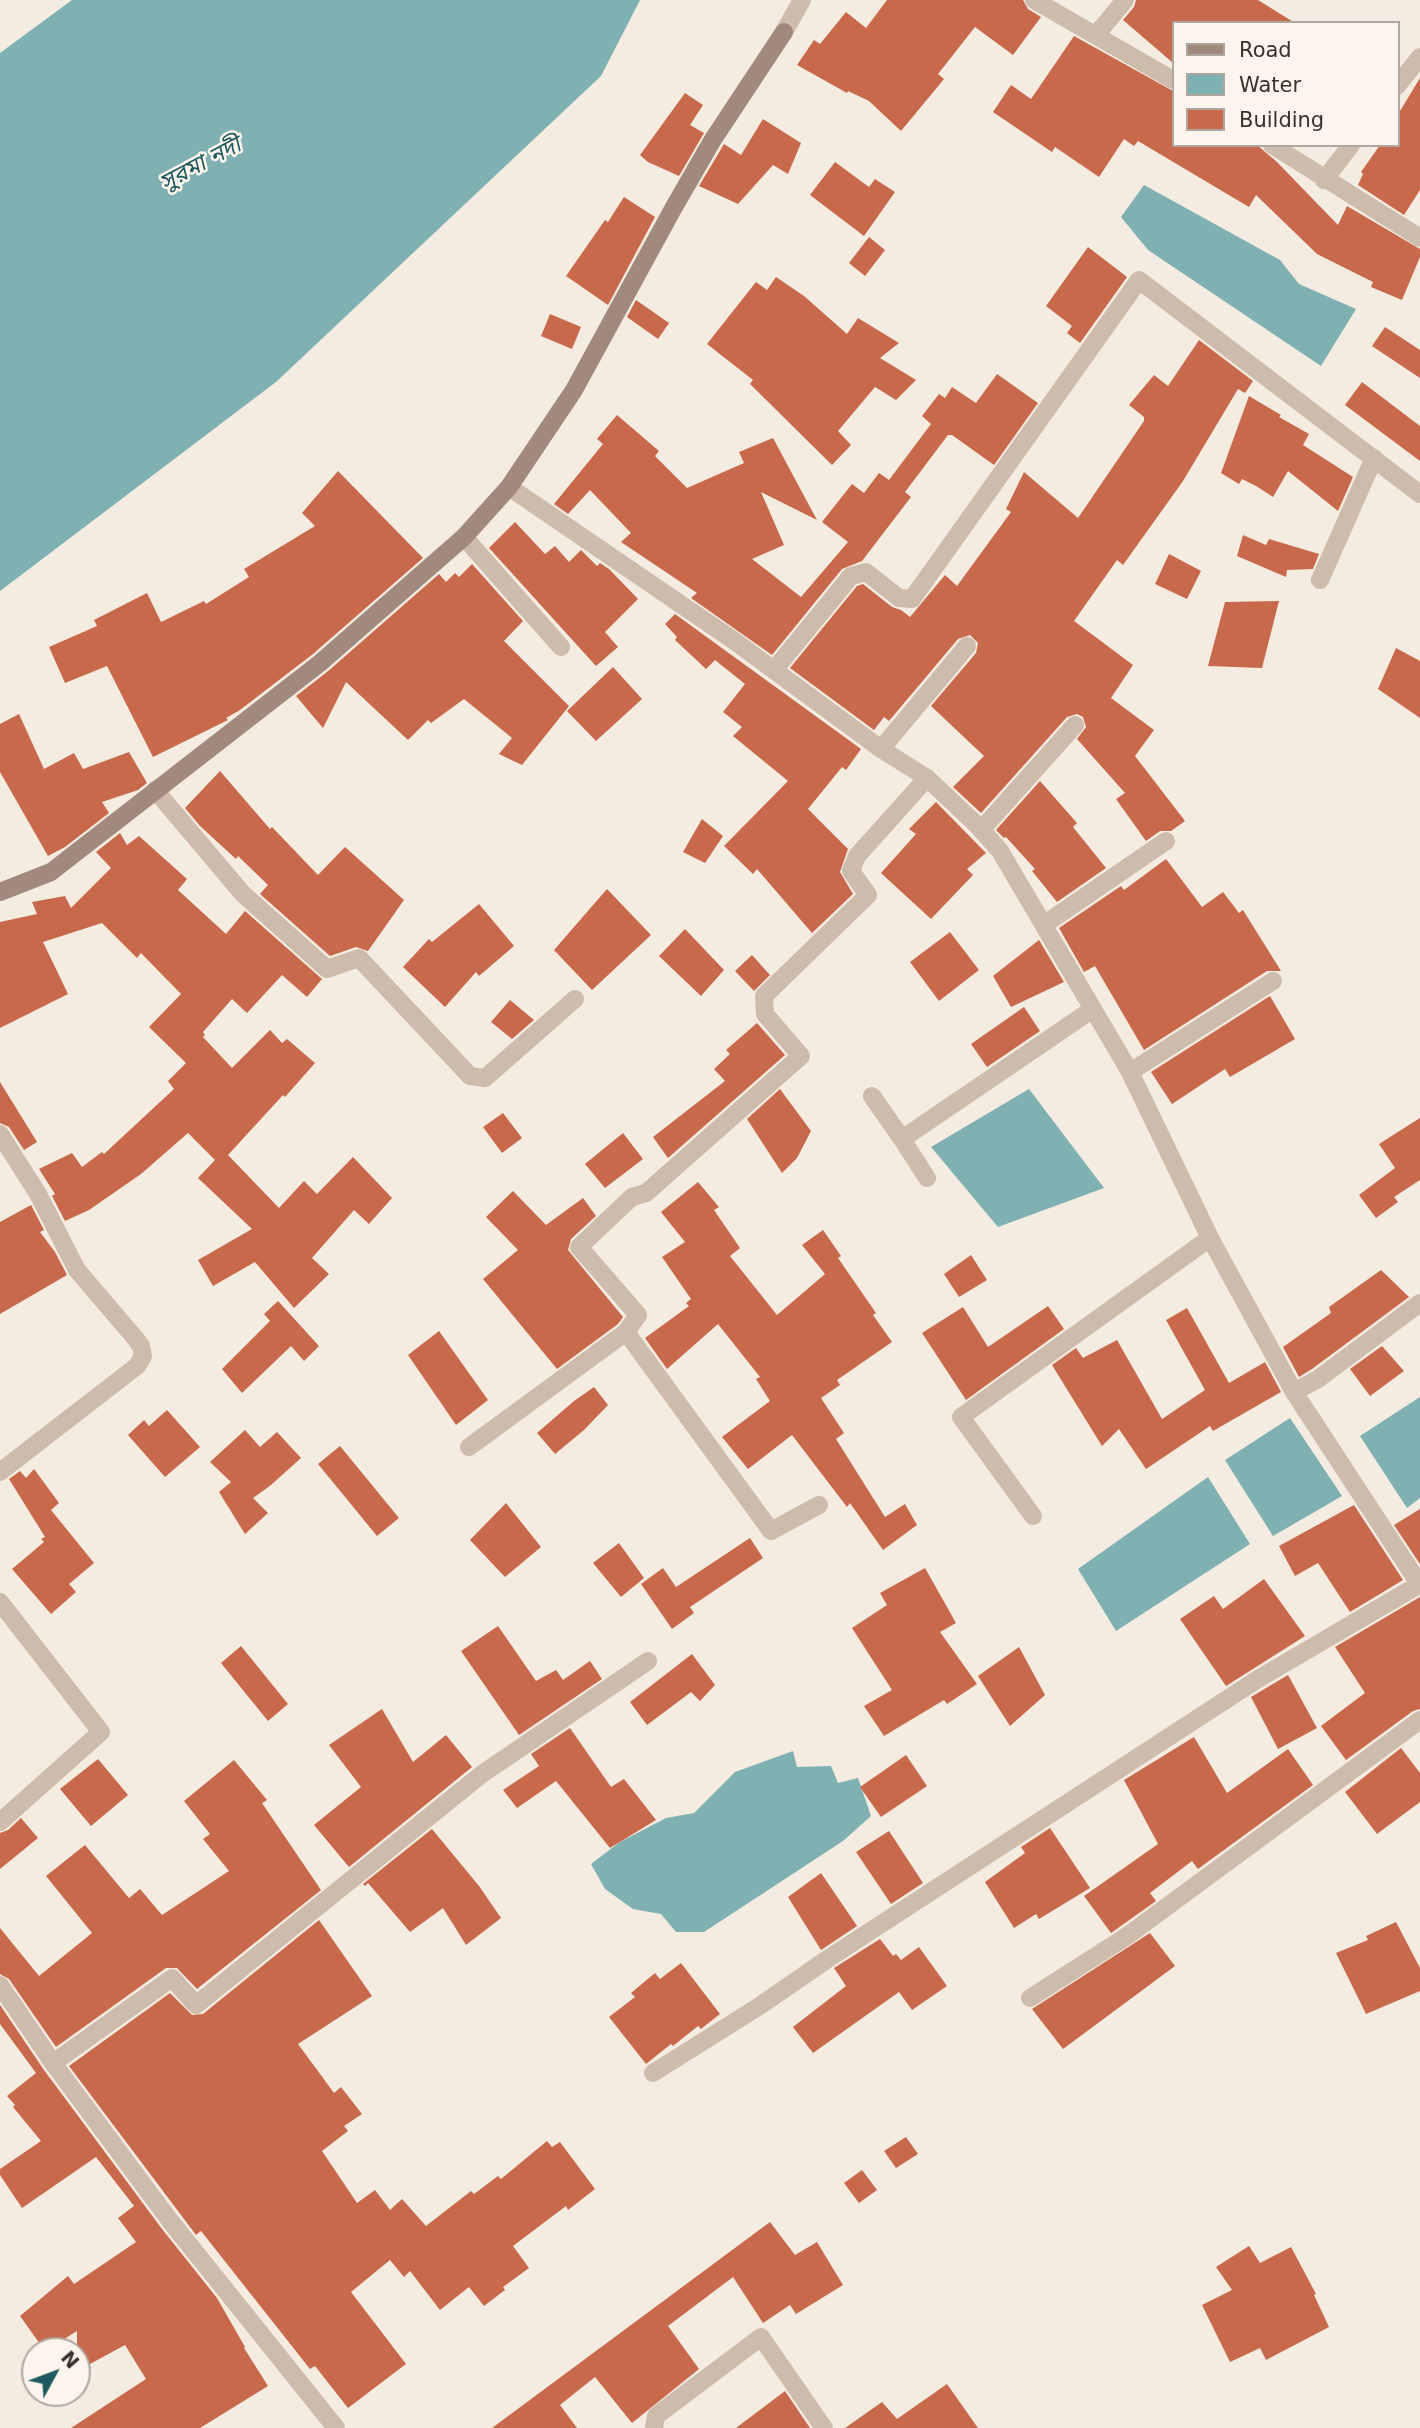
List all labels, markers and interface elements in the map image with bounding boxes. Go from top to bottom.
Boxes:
legend [1172,21,1399,147]
text: Road [1239,38,1292,62]
text: Water [1239,73,1301,97]
text: Building [1239,108,1324,132]
water label: সুরমা নদী [156,132,246,198]
north arrow [21,2337,91,2407]
text: N [57,2346,84,2373]

